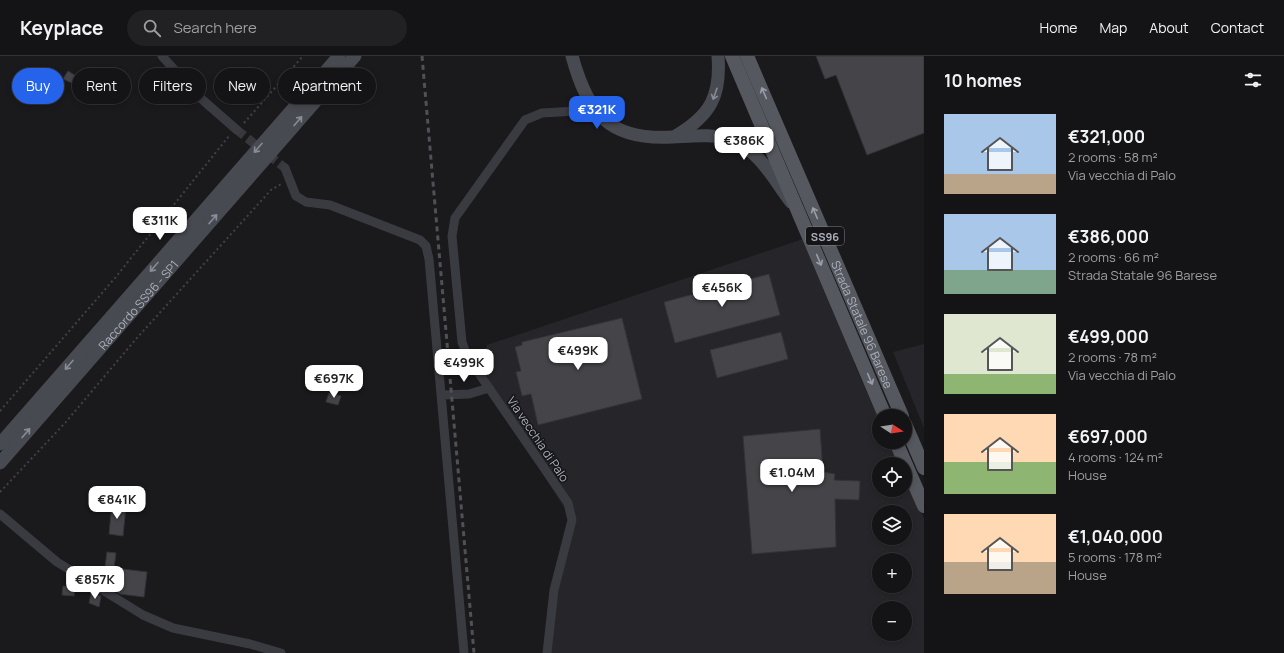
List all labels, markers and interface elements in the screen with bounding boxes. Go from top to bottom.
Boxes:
search box [127,10,407,46]
text: Keyplace [20,15,103,41]
icon: search [141,17,163,39]
text: Search here [173,17,257,38]
text: Home [1040,18,1077,37]
text: Map [1099,18,1127,37]
text: About [1149,18,1189,37]
text: Contact [1211,18,1264,37]
chip: Buy [12,68,64,104]
chip: Rent [72,68,131,104]
chip: Filters [139,68,206,104]
chip: New [214,68,270,104]
chip: Apartment [278,68,376,104]
text: 10 homes [944,69,1022,92]
icon: filters [1242,69,1264,91]
one-way arrow [710,88,718,100]
one-way arrow [759,88,767,100]
pin: €321K [569,96,625,130]
text: €321K [578,100,616,118]
one-way arrow [293,117,302,127]
text: €321,000 [1068,125,1145,148]
pin: €386K [716,127,772,161]
icon: home [976,130,1024,178]
text: €386K [724,131,764,149]
one-way arrow [254,143,263,154]
text: 2 rooms · 58 m² [1068,148,1158,166]
text: Via vecchia di Palo [1068,166,1176,184]
pin: €311K [132,207,188,241]
one-way arrow [811,207,818,219]
text: €311K [142,211,178,229]
one-way arrow [208,214,217,225]
text: €386,000 [1068,225,1149,248]
road number: SS96 [806,227,844,245]
icon: home [976,230,1024,278]
text: 2 rooms · 66 m² [1068,248,1159,266]
one-way arrow [815,253,823,265]
street label: Raccordo SS96 - SP1 [94,256,182,353]
street label: Strada Statale 96 Barese [827,258,898,391]
one-way arrow [150,262,159,272]
text: Strada Statale 96 Barese [1068,266,1217,284]
pin: €456K [694,274,750,308]
text: €456K [702,278,742,296]
text: €499,000 [1068,325,1149,348]
icon: home [976,330,1024,378]
pin: €499K [550,337,606,371]
text: €499K [558,341,598,359]
text: 2 rooms · 78 m² [1068,348,1157,366]
pin: €499K [436,349,492,383]
text: €499K [444,353,484,371]
one-way arrow [64,360,73,370]
pin: €697K [306,365,362,399]
text: Via vecchia di Palo [1068,366,1176,384]
text: €697K [314,369,354,387]
one-way arrow [866,373,874,385]
street label: Via vecchia di Palo [503,393,573,485]
north arrow [872,409,912,449]
map controls [872,409,912,641]
text: €697,000 [1068,425,1148,448]
one-way arrow [21,428,30,438]
icon: home [976,430,1024,478]
text: 4 rooms · 124 m² [1068,448,1163,466]
button: locate [872,457,912,497]
pin: €1.04M [759,459,825,493]
text: €1.04M [769,463,815,481]
text: House [1068,466,1107,484]
pin: €841K [89,486,145,520]
text: €841K [98,490,136,508]
button: layers [872,505,912,545]
text: €1,040,000 [1068,525,1163,548]
icon: home [976,530,1024,578]
text: 5 rooms · 178 m² [1068,548,1162,566]
button: + [872,553,912,593]
pin: €857K [67,566,123,600]
text: House [1068,566,1107,584]
text: €857K [75,570,115,588]
button: − [872,601,912,641]

